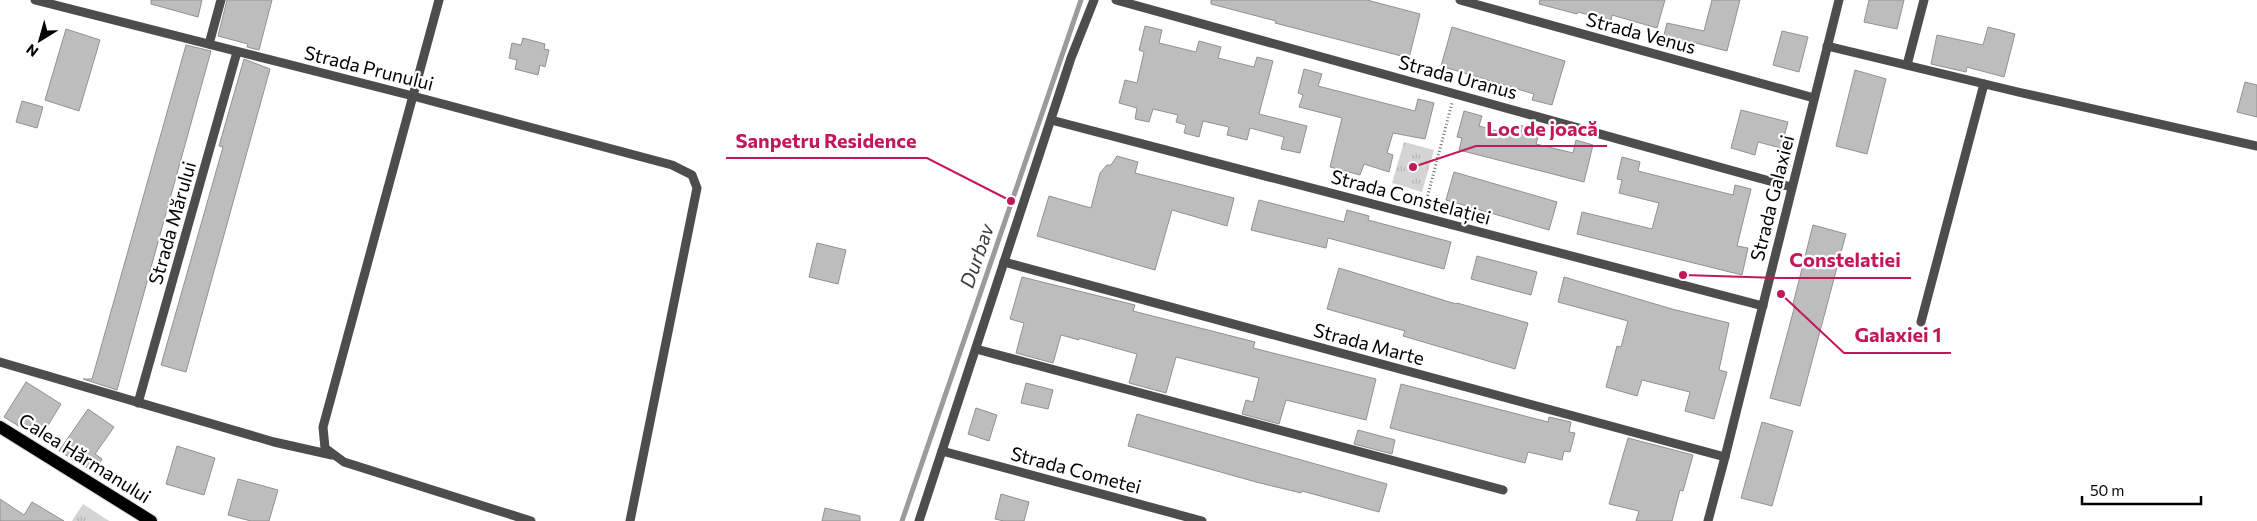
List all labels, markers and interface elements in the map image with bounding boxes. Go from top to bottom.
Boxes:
street label: Strada Venus [1584,7,1698,58]
north arrow [15,15,65,65]
street label: Strada Prunului [302,40,436,95]
text: N [23,41,41,61]
street label: Strada Uranus [1396,50,1520,103]
callout: Loc de joacă [1476,111,1607,146]
text: Loc de joacă [1486,116,1598,140]
callout: Sanpetru Residence [726,123,927,158]
text: Sanpetru Residence [736,128,916,152]
street label: Strada Galaxiei [1745,132,1798,263]
street label: Strada Mărului [143,159,200,287]
street label: Strada Constelației [1328,164,1494,231]
water label: Durbav [954,220,998,291]
callout: Constelatiei [1779,243,1911,278]
text: Constelatiei [1789,247,1901,271]
street label: Strada Marte [1311,318,1427,369]
callout: Galaxiei 1 [1844,318,1951,353]
text: Galaxiei 1 [1855,322,1942,346]
street label: Calea Hărmanului [15,408,156,507]
street label: Strada Cometei [1008,441,1144,498]
scale bar [2082,474,2201,506]
text: 50 m [2090,481,2124,499]

